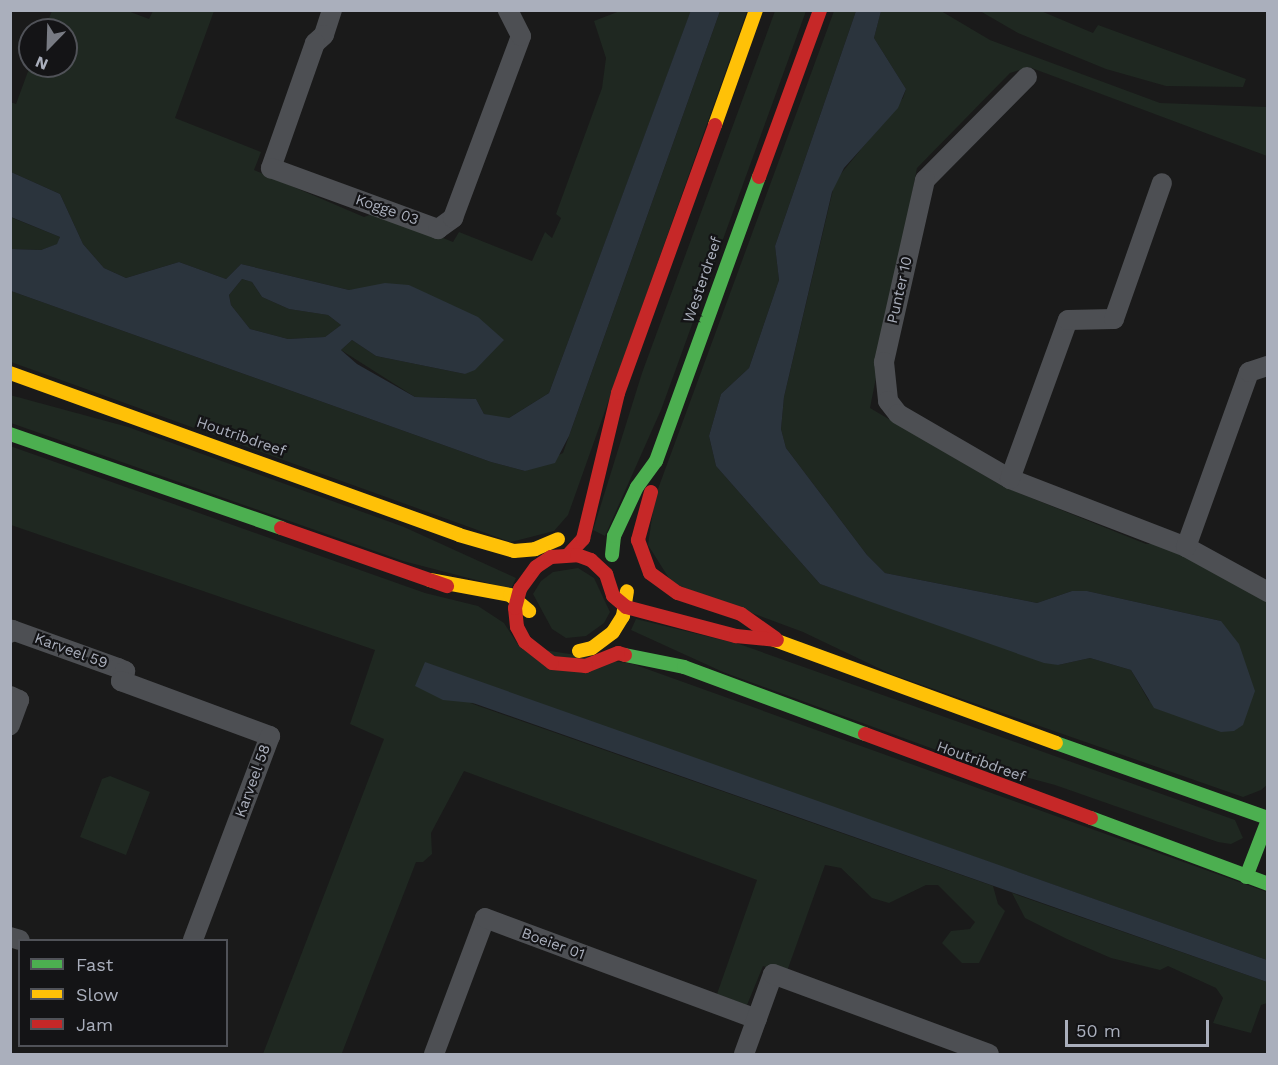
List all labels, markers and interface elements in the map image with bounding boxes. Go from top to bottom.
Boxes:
north arrow [18,18,78,78]
text: N [32,52,51,74]
street label: Kogge 03 [353,191,421,229]
street label: Westerdreef [680,235,726,325]
street label: Punter 10 [883,254,917,326]
street label: Houtribdreef [194,413,288,461]
street label: Karveel 59 [32,629,110,673]
street label: Houtribdreef [934,738,1028,786]
street label: Karveel 58 [231,742,275,820]
street label: Boeier 01 [519,924,587,964]
legend [18,939,228,1047]
text: Fast [76,954,113,975]
text: Slow [76,984,119,1005]
scale bar [1068,1008,1212,1046]
text: Jam [76,1014,113,1035]
text: 50 m [1076,1020,1121,1041]

